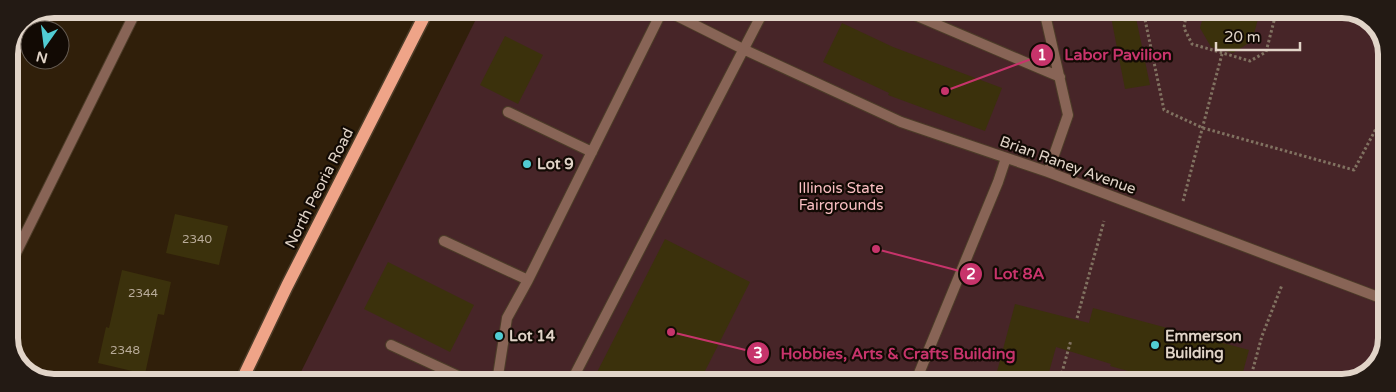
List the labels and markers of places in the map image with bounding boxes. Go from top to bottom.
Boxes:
callout: Labor Pavilion [1030,39,1182,70]
place label: Lot 9 [537,155,574,173]
marker: Lot 9 [521,158,533,170]
callout: Lot 8A [958,258,1054,289]
place label: Lot 14 [509,327,556,345]
place label: Emmerson Building [1165,327,1242,363]
marker: Lot 14 [493,330,505,342]
callout: Hobbies, Arts & Crafts Building [746,337,1026,368]
marker: Emmerson Building [1149,339,1161,351]

